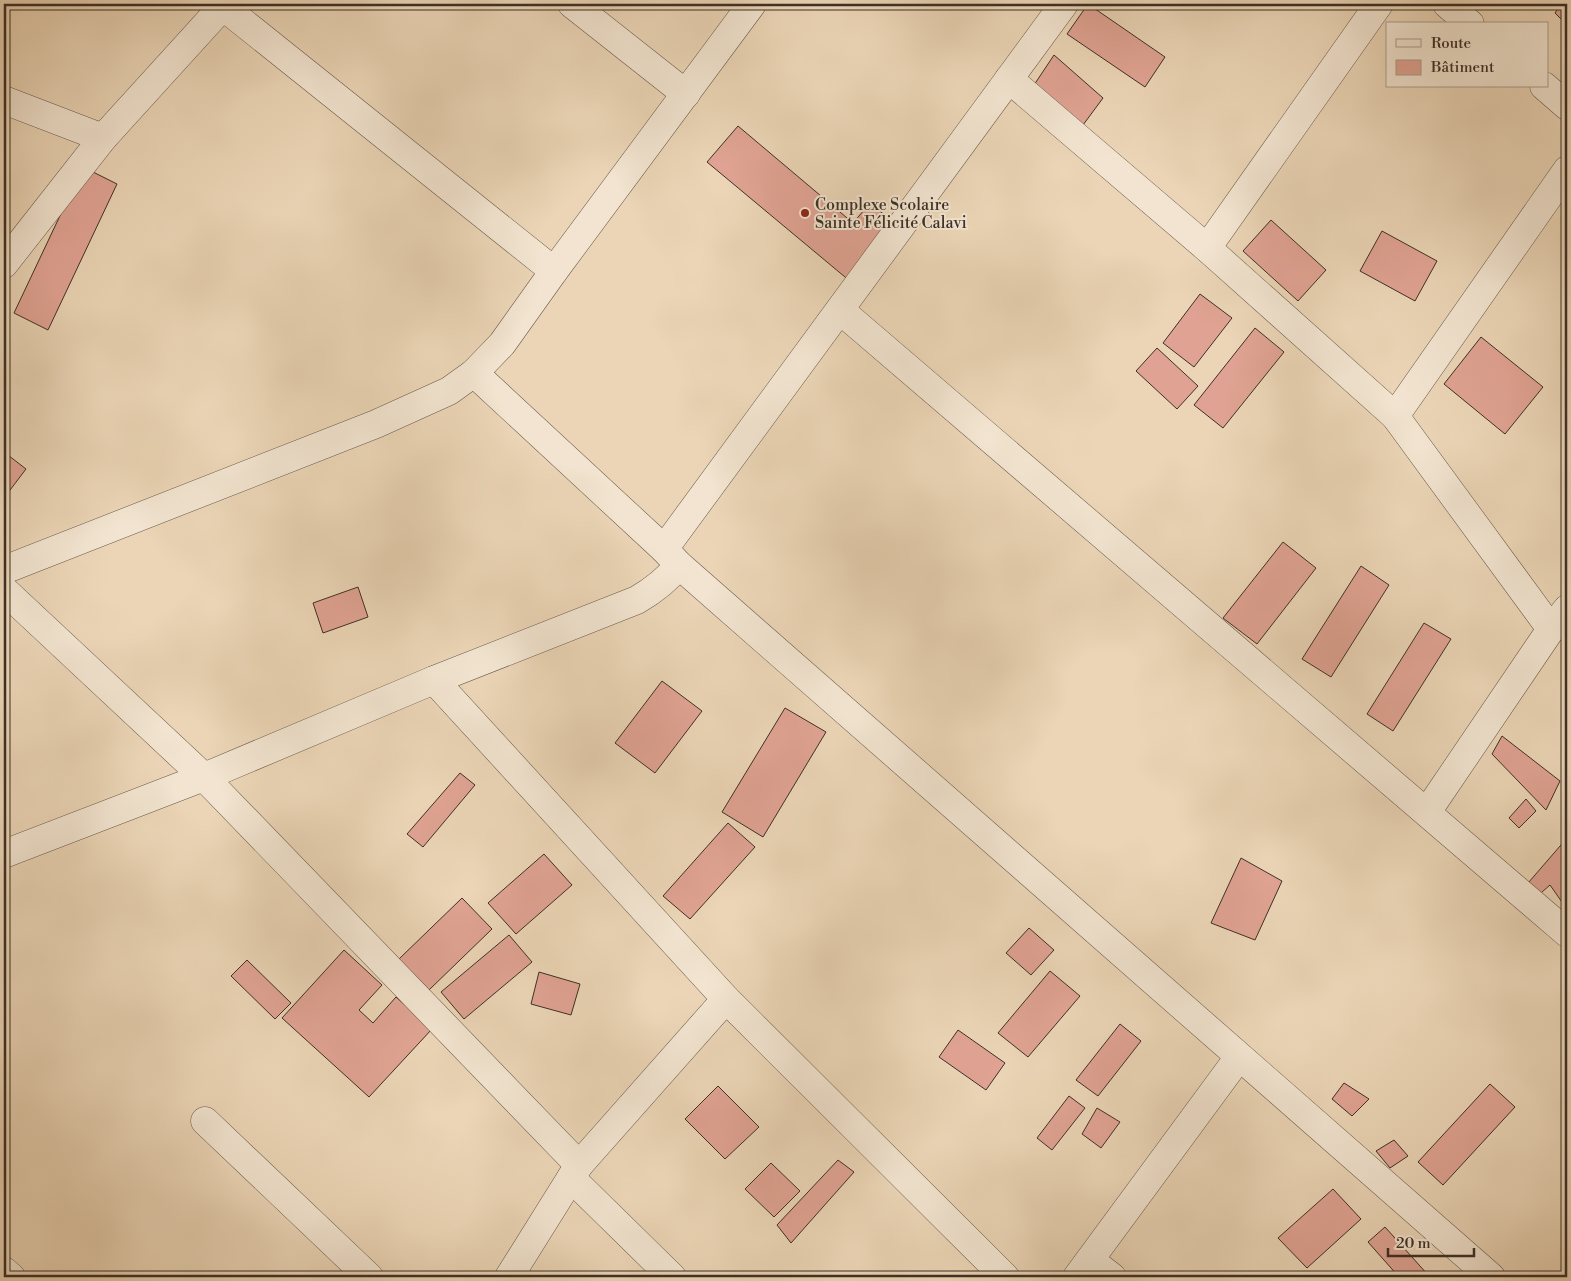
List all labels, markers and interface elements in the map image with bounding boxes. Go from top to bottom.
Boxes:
legend [1386,22,1548,88]
text: Route [1431,34,1471,53]
text: Bâtiment [1430,58,1495,77]
place label: Complexe Scolaire Sainte Félicité Calavi [815,195,967,233]
marker: Complexe Scolaire Sainte Félicité Calavi [799,207,811,219]
scale bar [1388,1226,1475,1258]
text: 20 m [1396,1234,1431,1253]

